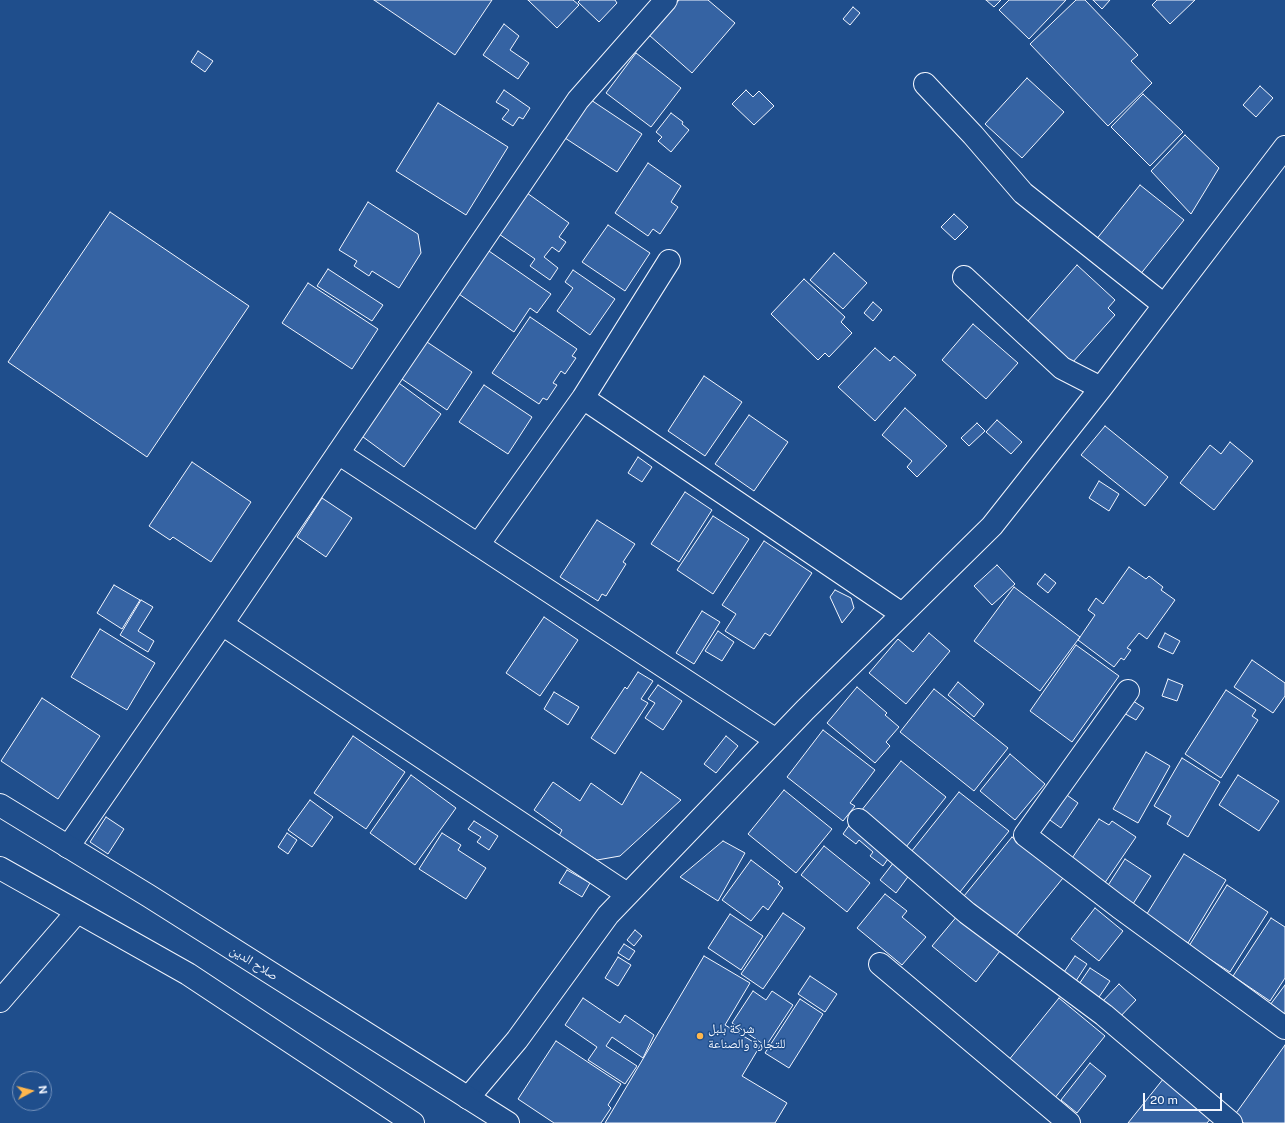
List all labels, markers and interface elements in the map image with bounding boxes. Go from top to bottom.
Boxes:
street label: صلاح الدين [227,942,281,984]
place label: شركة بلبل للتجارة والصناعة [708,1021,786,1052]
marker: شركة بلبل للتجارة والصناعة [695,1031,705,1041]
north arrow [12,1071,52,1111]
text: N [36,1085,49,1095]
scale bar [1145,1085,1224,1111]
text: 20 m [1150,1093,1178,1107]

